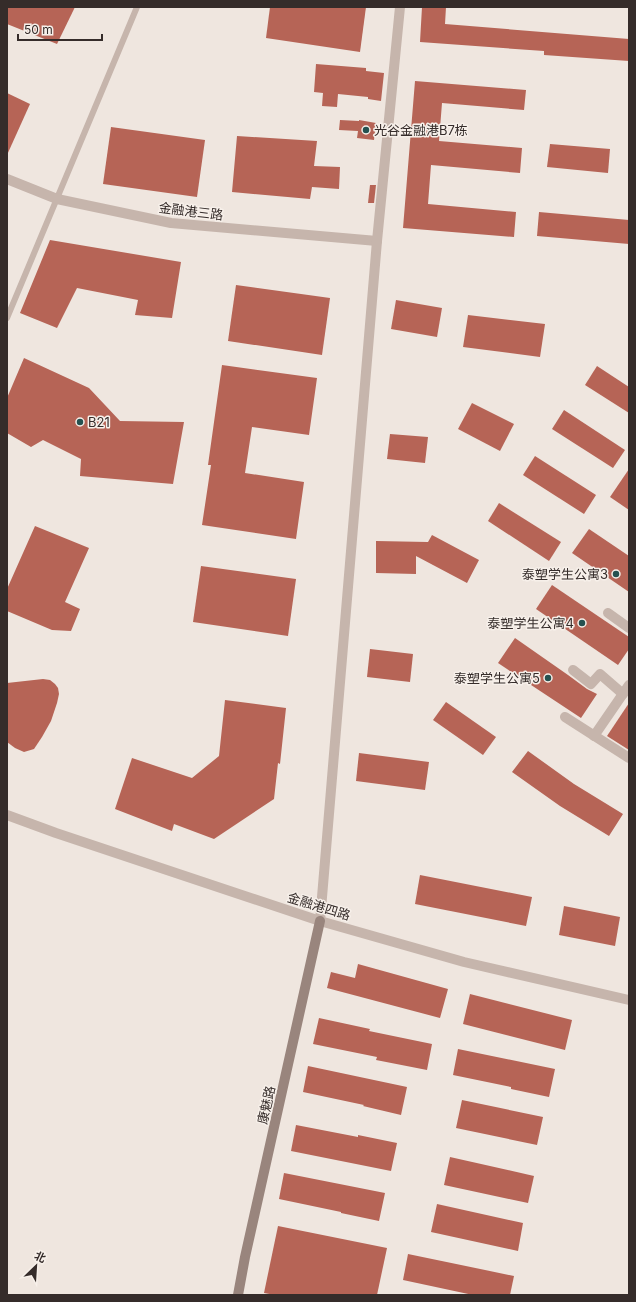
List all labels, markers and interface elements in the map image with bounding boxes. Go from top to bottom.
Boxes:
scale bar [18,16,102,42]
text: 50 m [24,22,53,37]
place label: 光谷金融港B7栋 [374,122,468,138]
marker: 光谷金融港B7栋 [361,125,371,135]
street label: 金融港三路 [158,199,224,223]
place label: B21 [88,414,110,430]
marker: B21 [75,417,85,427]
place label: 泰塑学生公寓3 [522,566,608,582]
marker: 泰塑学生公寓3 [611,569,621,579]
place label: 泰塑学生公寓4 [488,615,574,631]
marker: 泰塑学生公寓4 [577,618,587,628]
place label: 泰塑学生公寓5 [454,670,540,686]
marker: 泰塑学生公寓5 [543,673,553,683]
street label: 金融港四路 [286,889,352,923]
street label: 康魅路 [254,1084,278,1126]
north arrow [16,1246,56,1286]
text: 北 [32,1248,48,1266]

